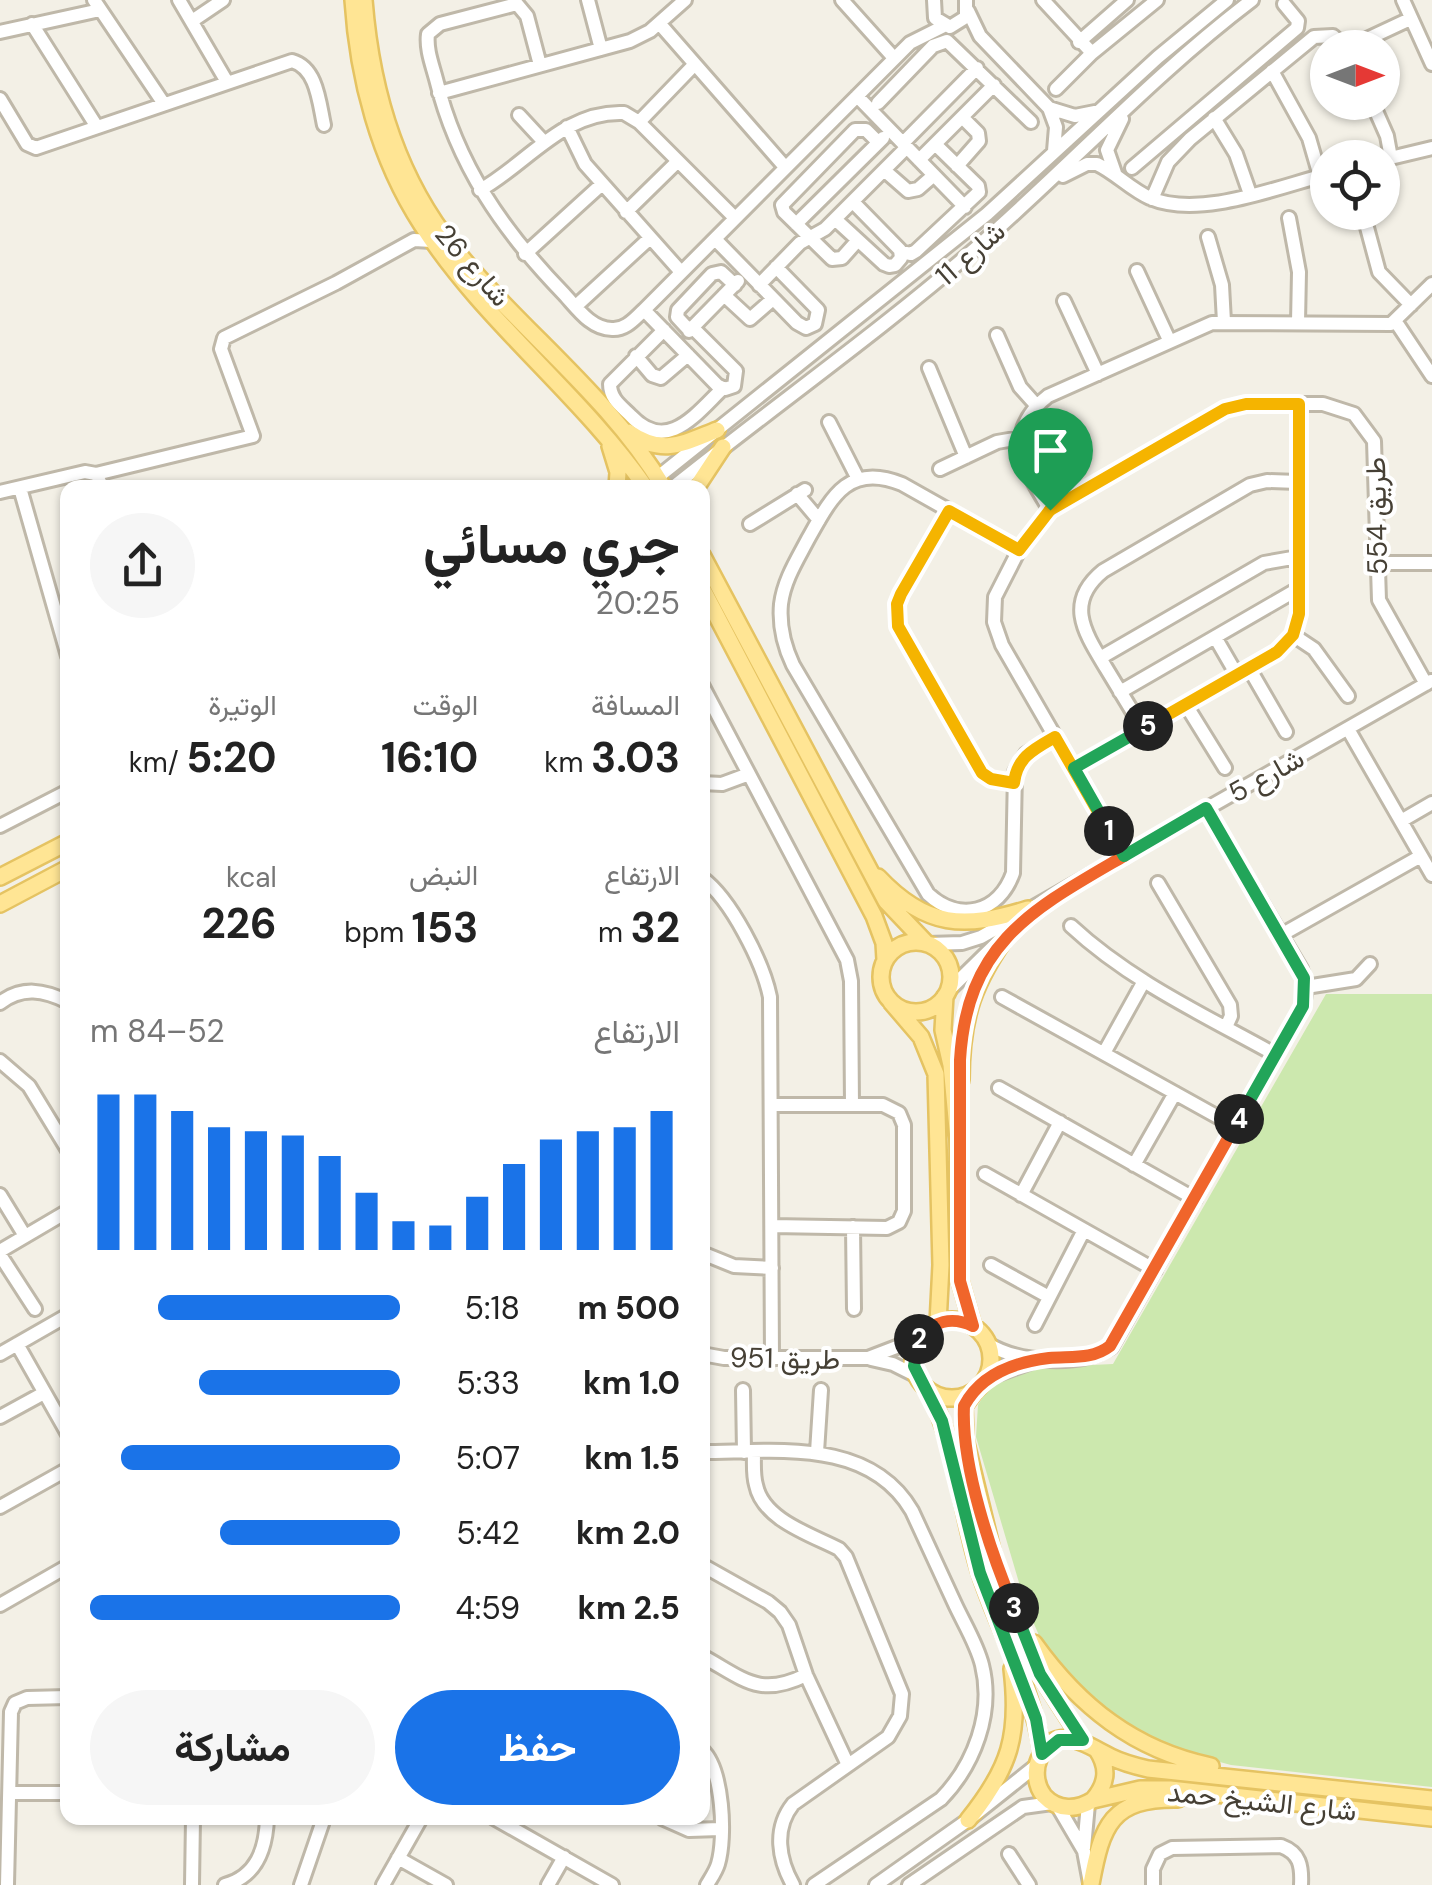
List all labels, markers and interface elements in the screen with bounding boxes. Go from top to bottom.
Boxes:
north arrow [1310,30,1400,120]
map controls [1310,30,1400,230]
button: locate [1310,140,1400,230]
street label: شارع 11 [928,213,1013,294]
street label: شارع 26 [427,216,519,314]
pin [1008,408,1093,511]
icon: arrive [1023,423,1078,478]
street label: طريق 554 [1357,457,1396,575]
text: جري مسائي [423,508,680,580]
button: share [90,513,195,618]
text: 20:25 [596,582,680,624]
text: الوتيرة [208,687,277,724]
text: الوقت [413,687,478,724]
text: المسافة [591,687,680,724]
pin: 5 [1123,701,1173,751]
text: 5 [1139,707,1157,744]
text: 5:20 [186,730,277,785]
text: 16:10 [381,730,478,785]
text: 3.03 [591,730,680,785]
street label: شارع 5 [1222,740,1311,811]
text: /km [129,744,186,781]
text: km [544,744,591,781]
pin: 1 [1084,806,1134,856]
text: 1 [1104,812,1114,849]
text: النبض [409,857,478,894]
text: الارتفاع [604,857,680,894]
text: kcal [226,859,277,896]
text: 226 [202,896,277,951]
text: 153 [412,900,478,955]
text: 32 [630,900,680,955]
text: bpm [344,914,412,951]
text: m [598,914,630,951]
text: 52–84 m [90,1010,225,1052]
text: الارتفاع [593,1011,680,1053]
pin: 4 [1214,1094,1264,1144]
text: 4 [1230,1100,1248,1137]
text: 5:18 [465,1287,520,1329]
text: 500 m [577,1287,680,1329]
pin: 2 [894,1314,944,1364]
text: 2 [911,1320,927,1357]
street label: طريق 951 [730,1339,840,1378]
text: 5:33 [456,1362,520,1404]
text: 1.0 km [583,1362,680,1404]
text: 5:07 [455,1437,520,1479]
text: 1.5 km [584,1437,680,1479]
text: 5:42 [456,1512,520,1554]
text: 2.0 km [576,1512,680,1554]
pin: 3 [989,1583,1039,1633]
text: 4:59 [455,1587,520,1629]
text: 2.5 km [577,1587,680,1629]
text: 3 [1006,1589,1022,1626]
button: مشاركة [90,1690,375,1805]
button: حفظ [395,1690,680,1805]
street label: شارع الشيخ حمد [1165,1773,1358,1831]

